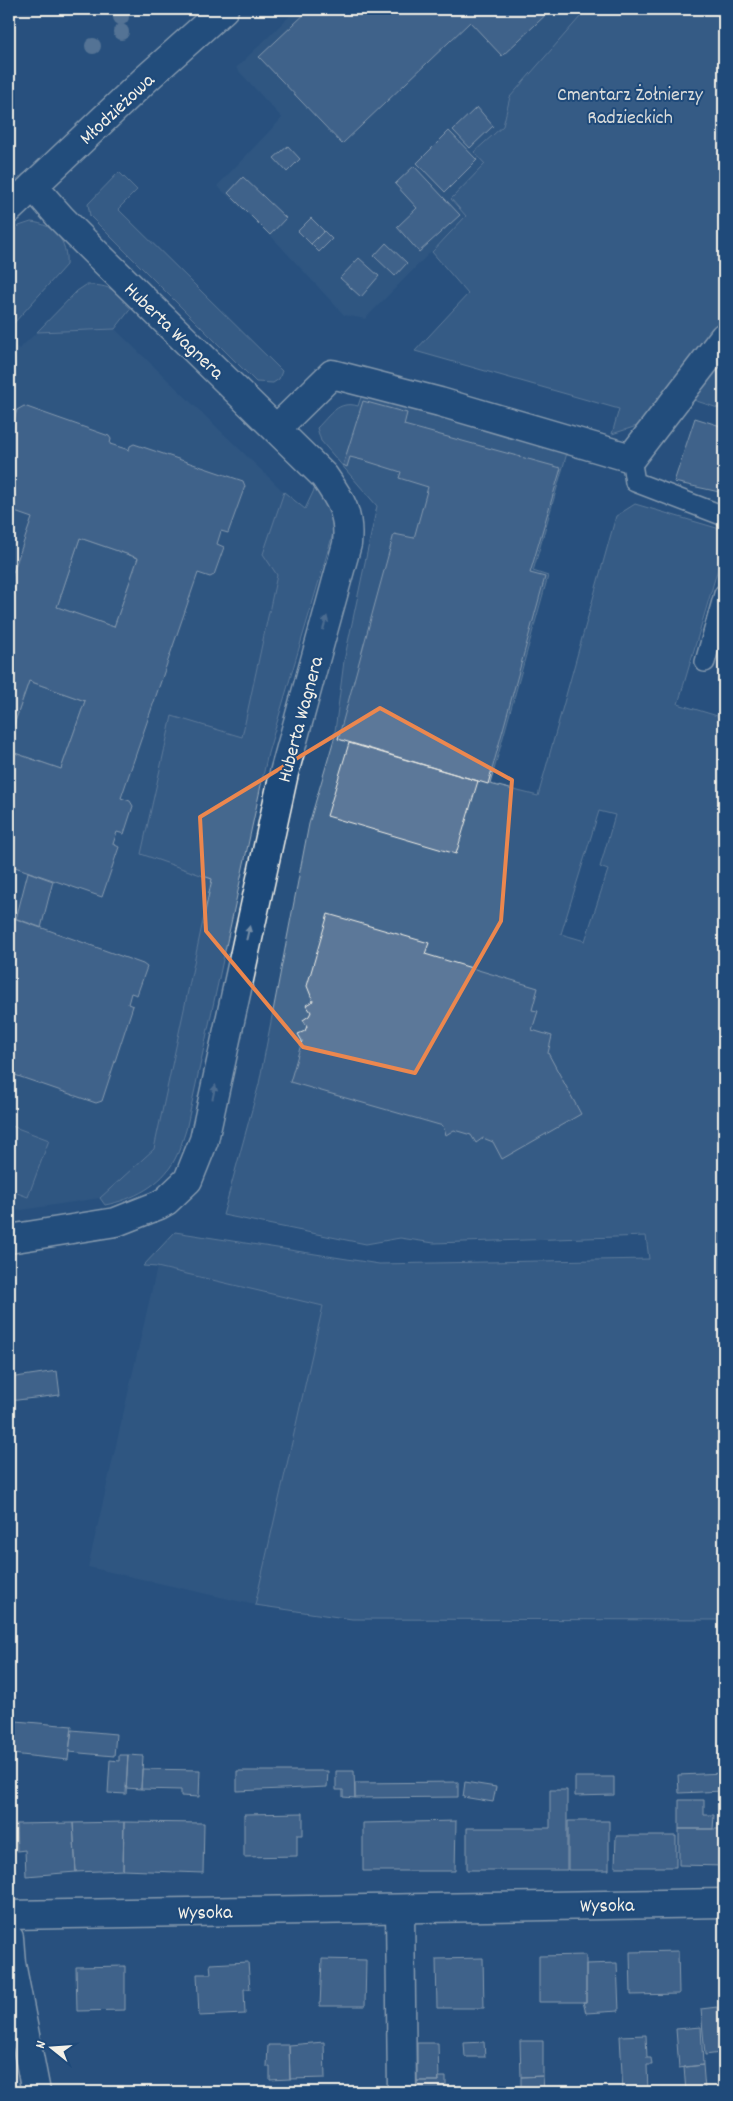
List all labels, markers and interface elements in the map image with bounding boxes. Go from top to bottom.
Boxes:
street label: Młodzieżowa [74,68,162,152]
park label: Cmentarz Żołnierzy Radzieckich [557,82,704,133]
street label: Huberta Wagnera [117,277,230,388]
one-way arrow [321,615,329,630]
street label: Huberta Wagnera [272,653,332,786]
one-way arrow [244,926,252,941]
one-way arrow [210,1084,218,1100]
street label: Wysoka [580,1893,635,1921]
street label: Wysoka [178,1900,233,1928]
north arrow [28,2024,78,2074]
text: N [31,2038,52,2051]

